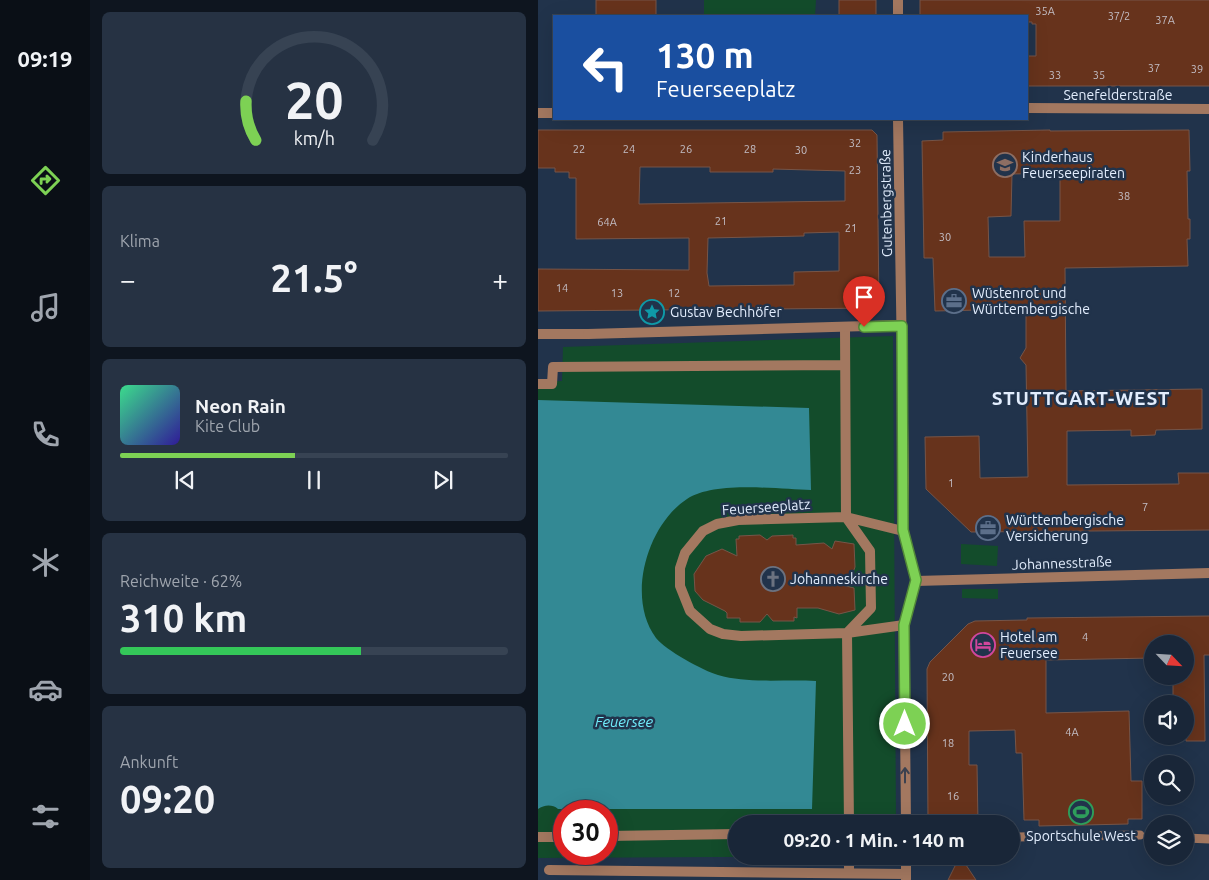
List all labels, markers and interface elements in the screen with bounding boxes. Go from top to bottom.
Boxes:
house number: 35A [1035,5,1056,17]
house number: 37/2 [1108,10,1130,22]
house number: 37A [1155,14,1176,26]
icon: left [573,35,638,100]
text: 130 m [656,35,754,75]
text: 09:19 [17,46,73,71]
house number: 37 [1148,62,1160,74]
house number: 39 [1191,63,1203,75]
house number: 33 [1049,69,1061,81]
house number: 35 [1093,69,1105,81]
text: 20 [285,71,343,129]
text: Feuerseeplatz [656,76,795,101]
street label: Senefelderstraße [1064,87,1172,103]
text: km/h [293,128,335,148]
house number: 32 [849,137,861,149]
house number: 22 [573,143,585,155]
house number: 24 [623,143,635,155]
house number: 26 [680,143,692,155]
house number: 28 [744,143,756,155]
house number: 30 [795,144,807,156]
street label: Gutenbergstraße [877,149,895,257]
place label: Kinderhaus Feuerseepiraten [1022,149,1125,181]
school or university icon: Kinderhaus Feuerseepiraten [992,152,1018,178]
icon: directions [28,163,63,198]
house number: 23 [849,164,861,176]
house number: 38 [1118,190,1130,202]
house number: 21 [715,215,727,227]
house number: 64A [597,216,618,228]
house number: 21 [845,222,857,234]
house number: 30 [939,231,951,243]
text: Klima [120,232,160,250]
text: 21.5° [270,257,358,299]
text: − [120,264,136,295]
text: + [492,264,508,295]
pin [843,276,885,327]
house number: 14 [556,282,568,294]
icon: arrive [850,283,878,311]
place label: Wüstenrot und Württembergische [972,285,1090,317]
house number: 13 [611,287,623,299]
house number: 12 [668,287,680,299]
office icon: Wüstenrot und Württembergische [941,288,967,314]
icon: music [28,290,63,325]
place icon: Gustav Bechhöfer [639,299,665,325]
place label: Gustav Bechhöfer [670,304,782,320]
district label: STUTTGART-WEST [992,387,1170,409]
text: Neon Rain [195,395,286,417]
icon: phone [28,417,63,452]
text: Kite Club [195,417,260,435]
icon: previous [171,466,199,494]
icon: pause [300,466,328,494]
icon: next [429,466,457,494]
house number: 1 [948,477,954,489]
street label: Feuerseeplatz [721,496,811,518]
house number: 7 [1142,501,1148,513]
place label: Württembergische Versicherung [1006,512,1124,544]
office icon: Württembergische Versicherung [975,515,1001,541]
icon: climate [28,545,63,580]
street label: Johannesstraße [1012,553,1112,573]
church icon: Johanneskirche [760,566,786,592]
place label: Johanneskirche [790,571,888,587]
text: Reichweite · 62% [120,572,242,590]
text: 310 km [120,597,247,639]
place label: Hotel am Feuersee [1000,629,1058,661]
house number: 4 [1082,631,1088,643]
hotel icon: Hotel am Feuersee [970,632,996,658]
north arrow [1144,635,1194,685]
map controls [1144,635,1194,865]
house number: 20 [942,671,954,683]
icon: car [28,672,63,707]
button: sound [1144,695,1194,745]
position arrow [878,697,930,749]
water label: Feuersee [595,713,653,730]
house number: 4A [1065,726,1080,738]
house number: 18 [942,737,954,749]
text: Ankunft [120,753,178,771]
button: search [1144,755,1194,805]
one-way arrow [900,767,910,784]
text: 09:20 [120,778,215,820]
house number: 16 [947,790,959,802]
icon: filters [28,799,63,834]
sports icon: Sportschule West [1068,799,1094,825]
speed limit sign: 30 [553,800,618,865]
button: layers [1144,815,1194,865]
place label: Sportschule West [1026,828,1136,844]
text: 09:20 · 1 Min. · 140 m [783,829,965,851]

